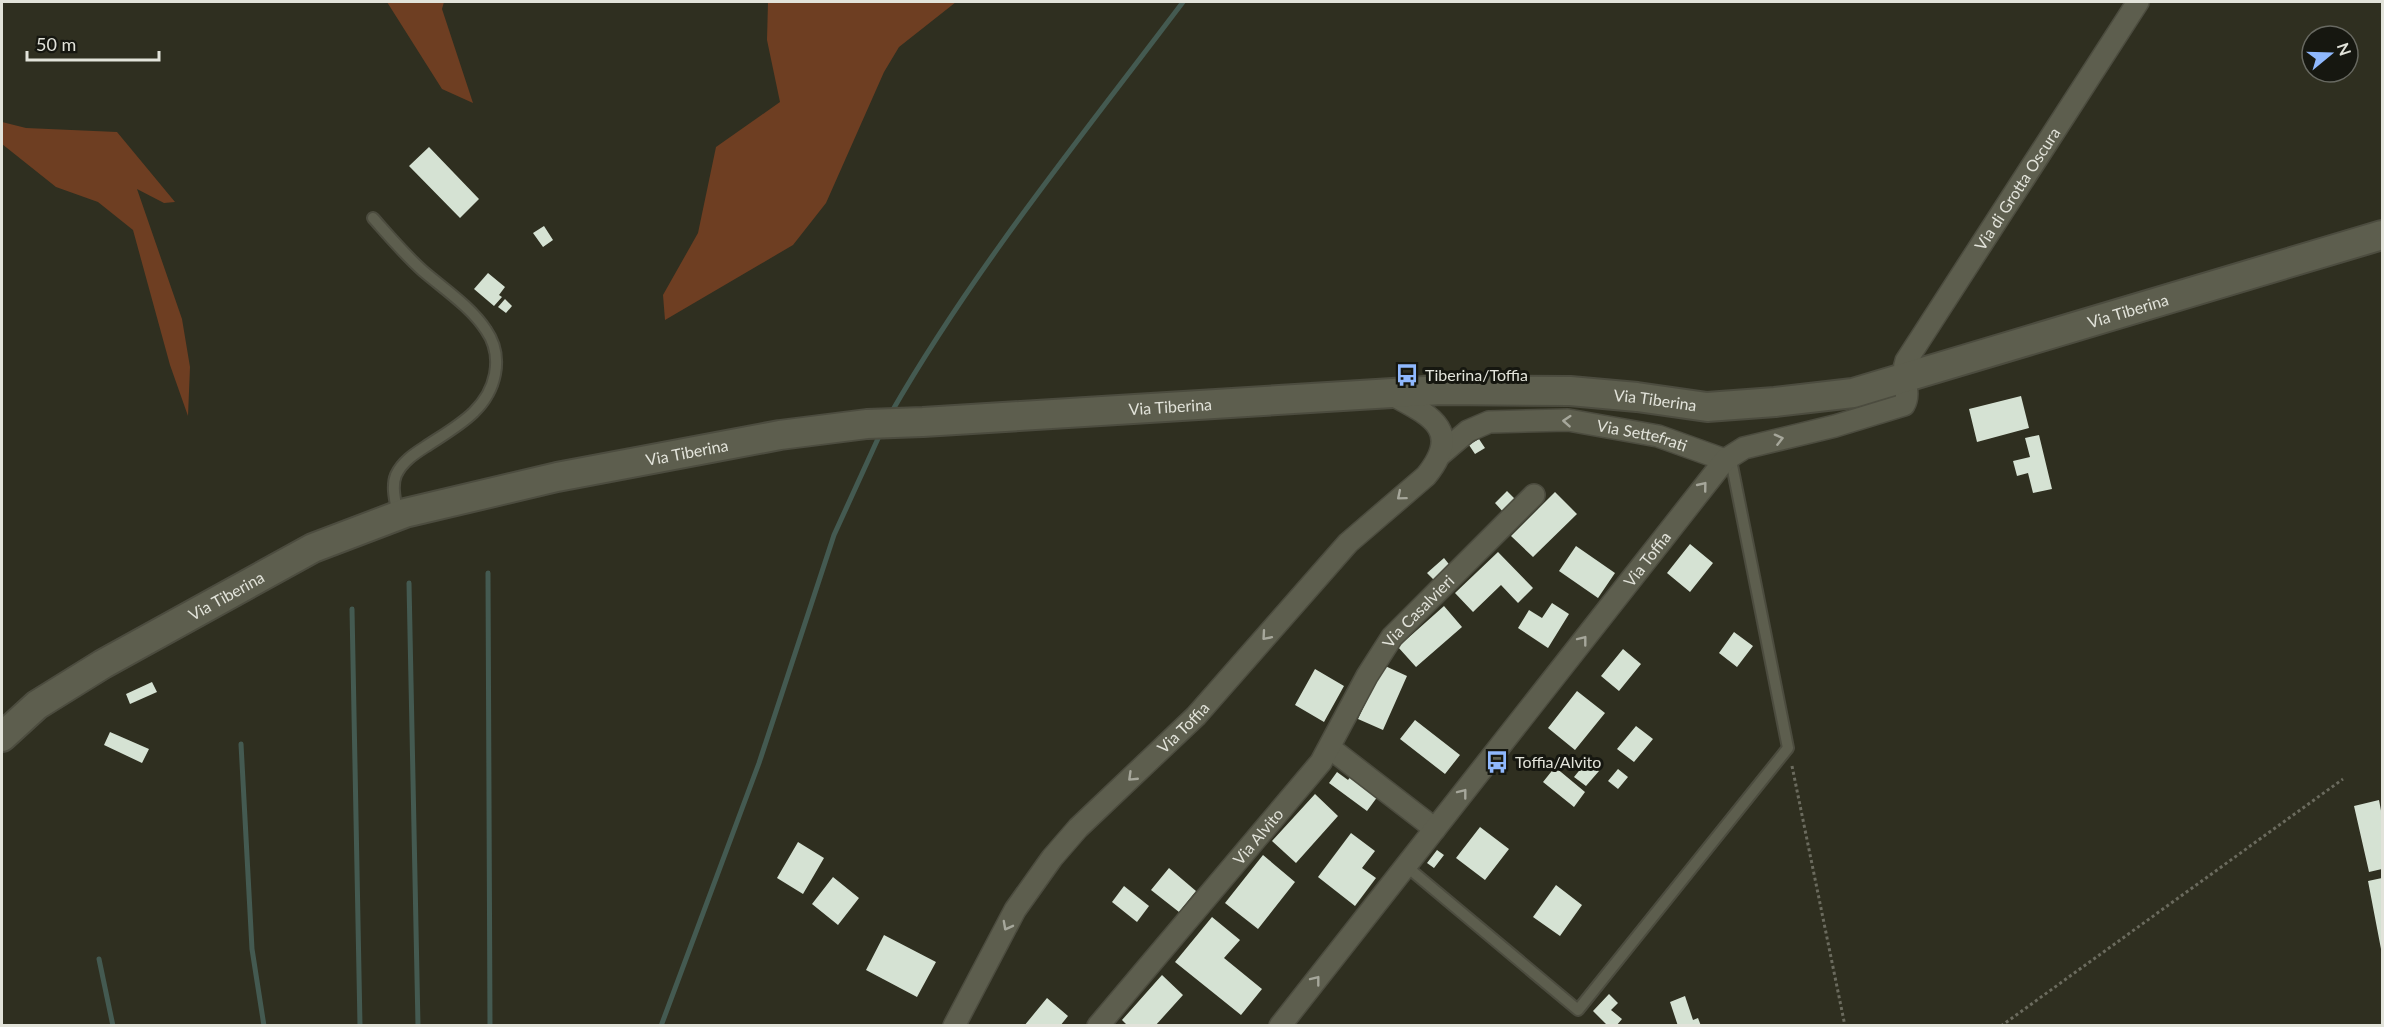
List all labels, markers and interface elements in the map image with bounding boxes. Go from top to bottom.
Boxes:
scale bar [27,24,159,62]
north arrow [2300,24,2360,84]
text: 50 m [36,33,76,55]
text: N [2334,40,2356,58]
street label: Via di Grotta Oscura [1970,124,2063,254]
street label: Via Tiberina [2085,289,2171,331]
bus stop icon: Tiberina/Toffia [1394,362,1420,388]
place label: Tiberina/Toffia [1425,365,1528,384]
street label: Via Tiberina [1613,385,1698,414]
street label: Via Tiberina [1128,394,1212,418]
one-way arrow [1562,414,1571,427]
street label: Via Settefrati [1596,415,1690,455]
one-way arrow [1774,434,1784,447]
street label: Via Tiberina [644,435,730,469]
one-way arrow [1696,482,1707,493]
one-way arrow [1397,489,1408,500]
street label: Via Toffia [1619,527,1674,590]
street label: Via Tiberina [185,567,267,624]
street label: Via Casalvieri [1378,571,1458,651]
one-way arrow [1262,629,1273,640]
one-way arrow [1576,636,1587,647]
street label: Via Toffia [1153,698,1213,757]
bus stop icon: Toffia/Alvito [1484,749,1510,775]
place label: Toffia/Alvito [1515,752,1601,771]
one-way arrow [1128,770,1138,781]
one-way arrow [1455,789,1466,800]
street label: Via Alvito [1229,804,1287,868]
one-way arrow [1003,919,1014,930]
one-way arrow [1309,975,1320,986]

